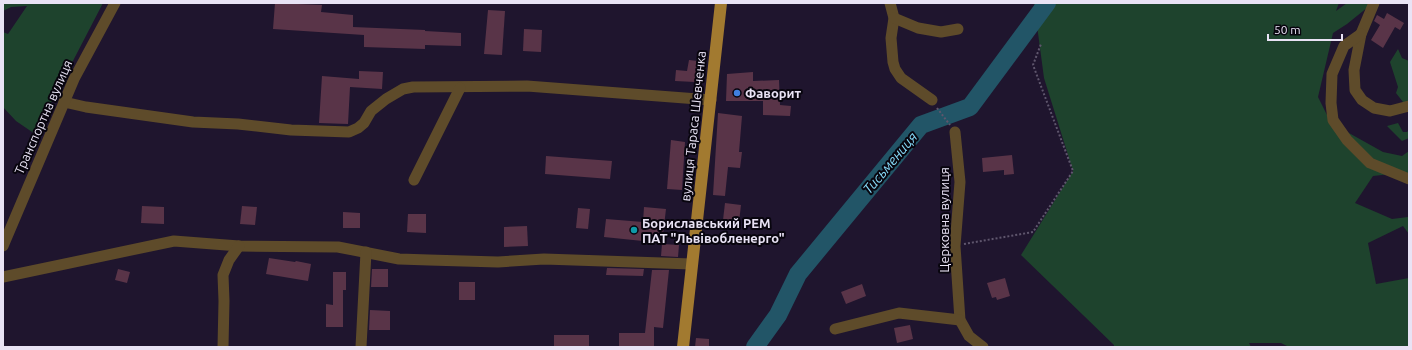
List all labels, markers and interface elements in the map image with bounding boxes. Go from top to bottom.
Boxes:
scale bar [1268,16,1342,42]
text: 50 m [1274,23,1301,36]
street label: вулиця Тараса Шевченка [678,50,708,202]
street label: Транспортна вулиця [11,58,75,176]
place label: Фаворит [745,86,802,100]
marker: Фаворит [732,88,742,98]
water label: Тисьмениця [860,129,920,197]
street label: Церковна вулиця [937,167,951,273]
place label: Бориславський РЕМ ПАТ "Львівобленерго" [642,216,785,245]
marker: Бориславський РЕМ ПАТ "Львівобленерго" [629,225,639,235]

